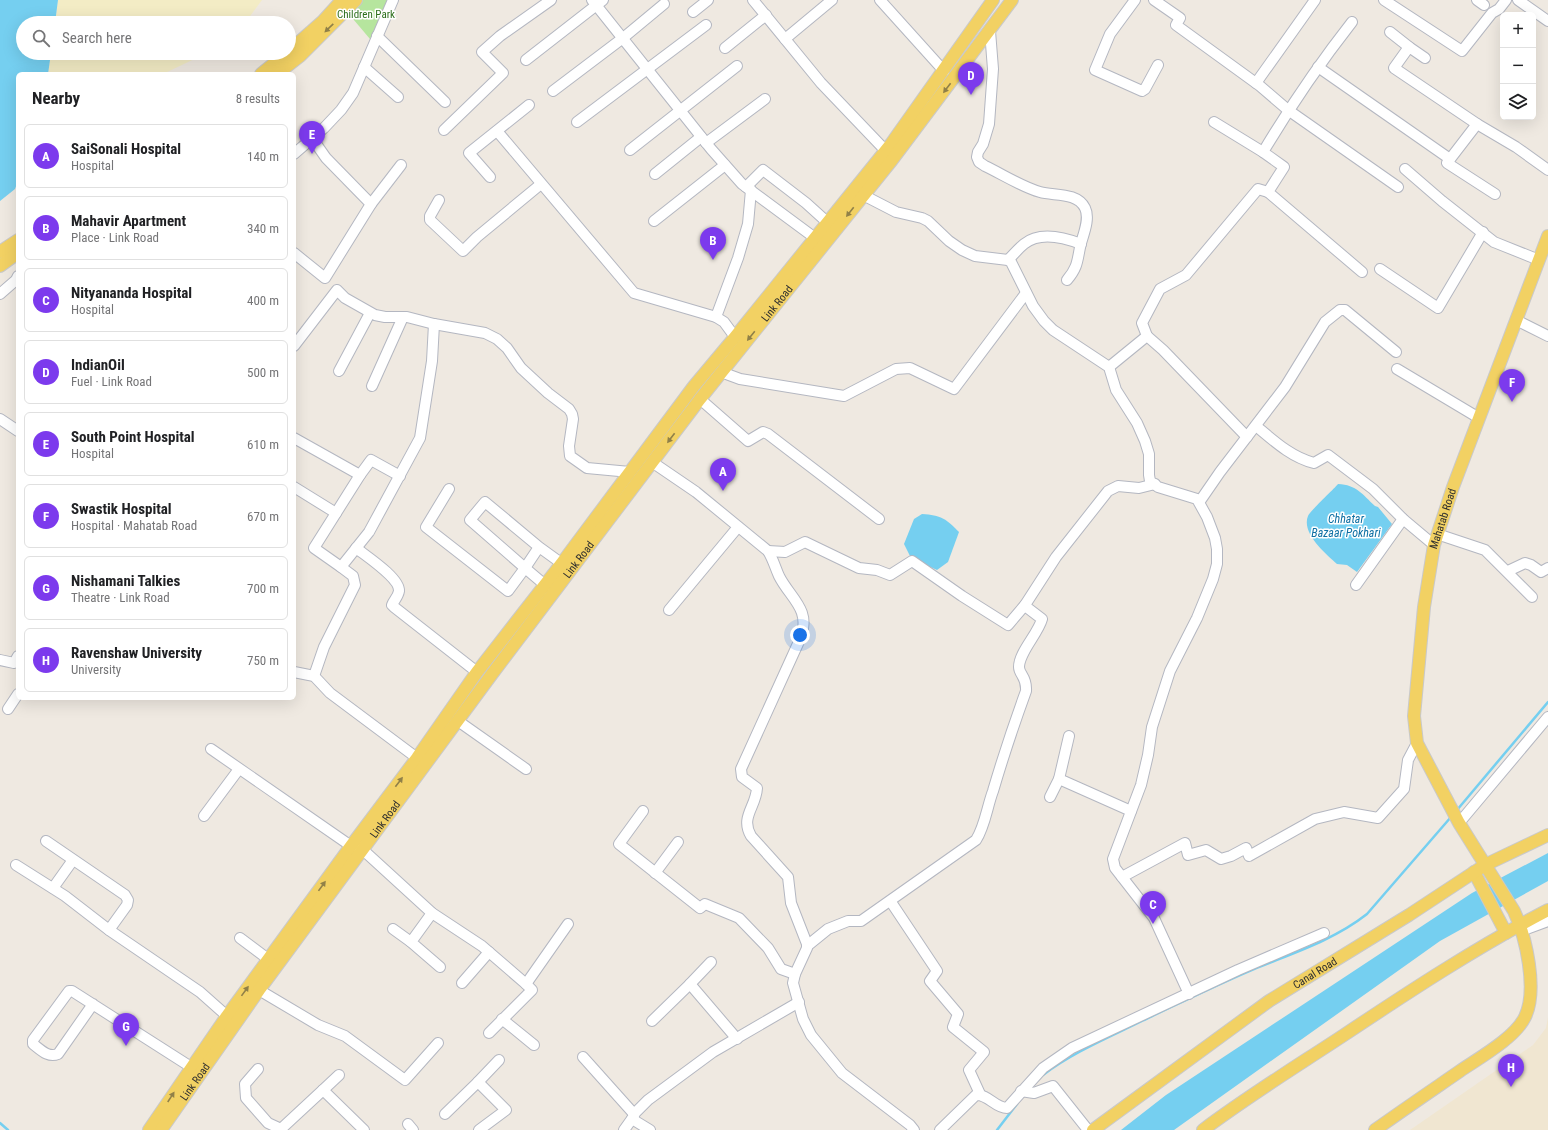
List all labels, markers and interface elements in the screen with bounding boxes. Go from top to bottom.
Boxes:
park label: Children Park [337,8,395,21]
map controls [1500,12,1536,120]
button: + [1500,12,1536,48]
search box [16,16,296,60]
one-way arrow [324,23,334,33]
icon: search [30,27,52,49]
text: Search here [62,29,132,47]
button: − [1500,48,1536,84]
pin: D [958,62,984,95]
one-way arrow [943,82,951,93]
button: layers [1500,84,1536,120]
text: Nearby [32,88,80,108]
text: 8 results [236,91,280,106]
pin: E [299,121,325,154]
text: SaiSonali Hospital [71,140,181,158]
text: A [42,149,50,164]
text: 140 m [247,149,279,164]
text: Hospital [71,158,114,173]
one-way arrow [846,207,854,218]
text: Mahavir Apartment [71,212,186,230]
text: B [42,221,50,236]
text: 340 m [247,221,279,236]
pin: B [700,227,726,260]
text: Place · Link Road [71,230,159,245]
street label: Link Road [758,283,795,324]
text: Nityananda Hospital [71,284,192,302]
text: C [42,293,50,308]
text: 400 m [247,293,279,308]
text: Hospital [71,302,114,317]
one-way arrow [747,330,755,341]
text: IndianOil [71,356,125,374]
text: D [42,365,50,380]
text: 500 m [247,365,279,380]
pin: F [1499,369,1525,402]
text: Fuel · Link Road [71,374,152,389]
text: South Point Hospital [71,428,195,446]
one-way arrow [666,432,675,443]
text: E [43,437,49,452]
text: 610 m [247,437,279,452]
text: Hospital [71,446,114,461]
pin: A [710,458,736,491]
street label: Mahatab Road [1427,487,1459,551]
text: Swastik Hospital [71,500,172,518]
text: F [43,509,49,524]
text: 670 m [247,509,279,524]
water label: Chhatar Bazaar Pokhari [1311,512,1381,540]
text: Hospital · Mahatab Road [71,518,197,533]
street label: Link Road [560,539,597,581]
text: Nishamani Talkies [71,572,180,590]
text: G [42,581,50,596]
text: 700 m [247,581,279,596]
text: Theatre · Link Road [71,590,170,605]
your location [790,625,810,645]
text: Ravenshaw University [71,644,202,662]
text: H [42,653,50,668]
text: 750 m [247,653,279,668]
text: University [71,662,121,677]
one-way arrow [395,776,404,787]
street label: Link Road [367,798,403,840]
one-way arrow [317,880,326,891]
pin: C [1140,891,1166,924]
street label: Canal Road [1290,954,1339,991]
one-way arrow [241,985,249,996]
pin: G [113,1013,139,1046]
pin: H [1498,1054,1524,1087]
street label: Link Road [177,1060,212,1103]
one-way arrow [167,1092,174,1103]

